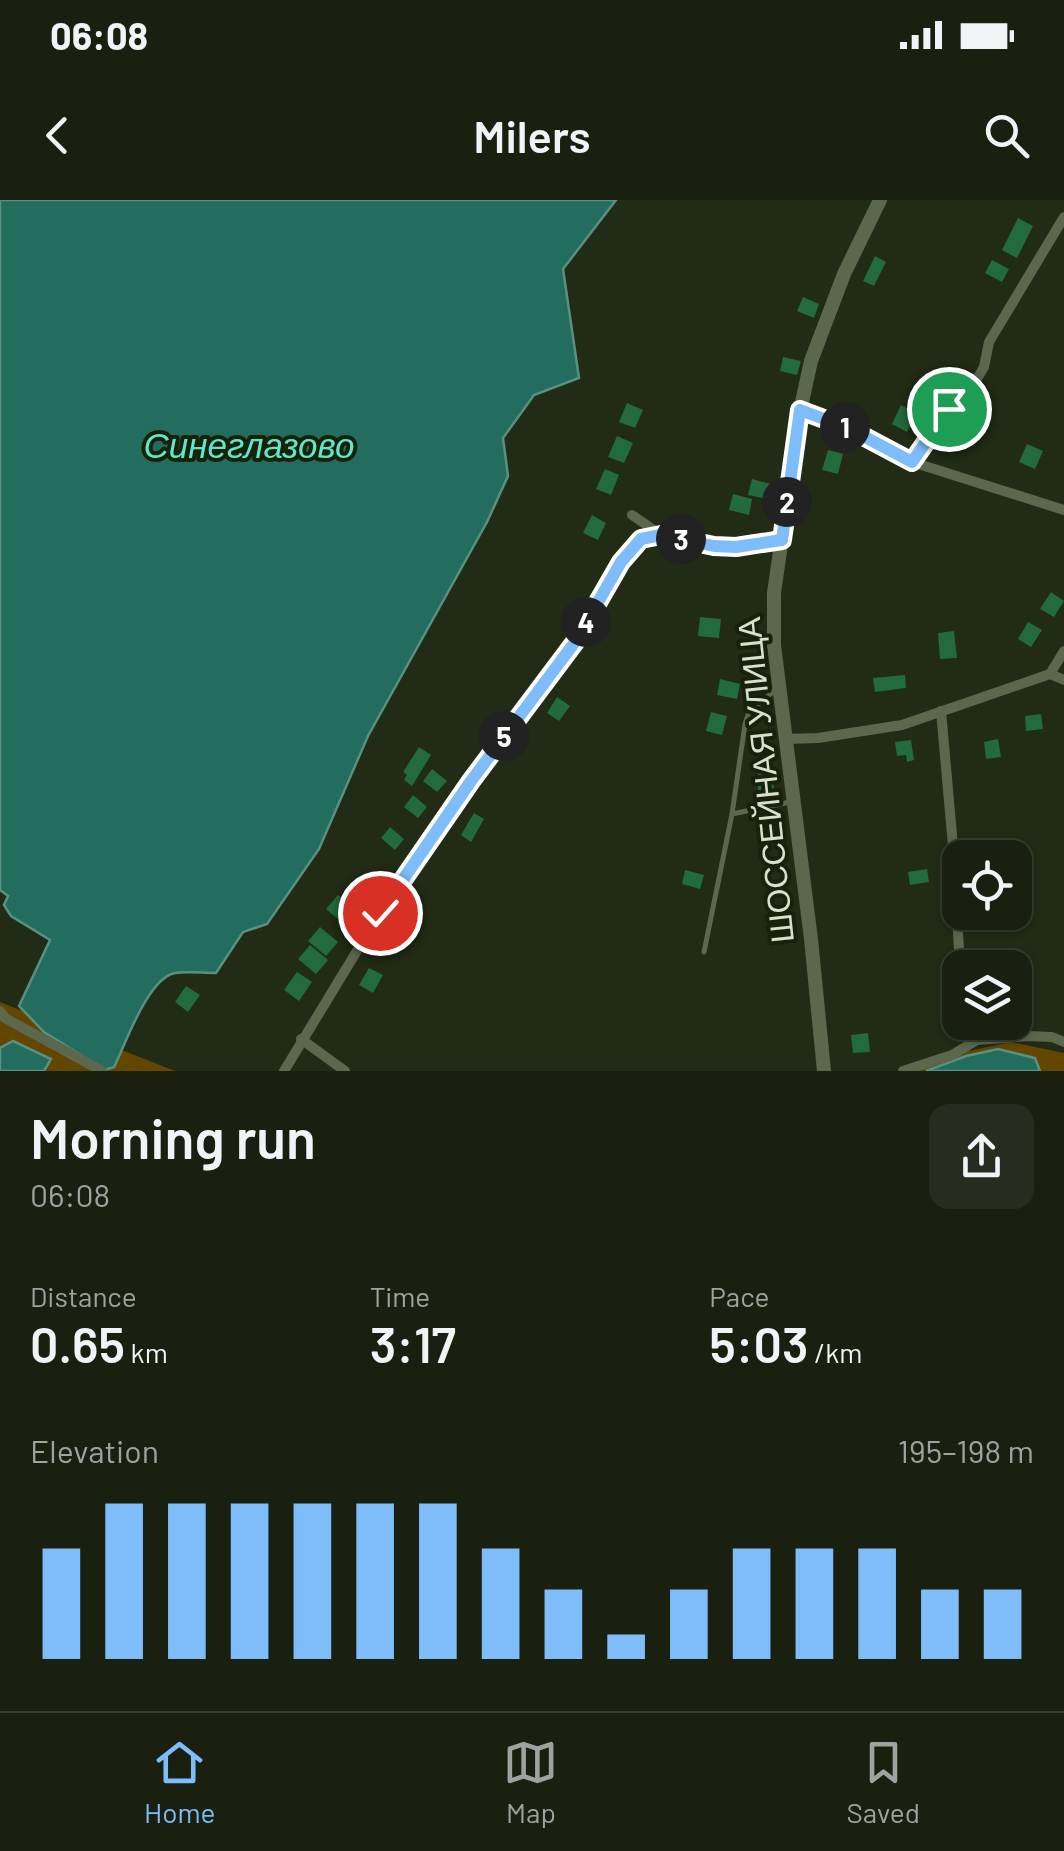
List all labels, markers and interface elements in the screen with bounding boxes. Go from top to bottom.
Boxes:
text: 06:08 [50,12,148,58]
icon: back [30,108,85,163]
text: Milers [473,108,591,162]
icon: search [979,108,1034,163]
pin [907,367,992,452]
icon: arrive [922,382,977,437]
pin: 1 [820,402,870,452]
text: 1 [840,410,850,444]
water label: Синеглазово [143,423,355,465]
pin: 2 [762,477,812,527]
text: 2 [779,485,795,519]
pin: 3 [656,514,706,564]
text: 3 [673,522,689,556]
pin: 4 [561,597,611,647]
text: 4 [578,605,594,639]
street label: ШОССЕЙНАЯ УЛИЦА [728,615,801,945]
pin: 5 [479,711,529,761]
text: 5 [496,719,512,753]
map controls [942,840,1032,1040]
button: locate [942,840,1032,930]
pin [338,871,423,956]
icon: check [353,886,408,941]
button: layers [942,950,1032,1040]
text: Morning run [30,1104,316,1170]
button: share [929,1104,1034,1209]
text: 06:08 [30,1175,110,1213]
text: Distance [30,1279,137,1313]
text: Time [370,1279,430,1313]
text: Pace [709,1279,770,1313]
text: 0.65 [30,1313,125,1373]
text: 3:17 [370,1313,456,1373]
text: 5:03 [709,1313,809,1373]
text: km [125,1335,168,1369]
text: /km [809,1335,863,1369]
text: Elevation [30,1431,159,1469]
text: 195–198 m [898,1431,1034,1469]
tab: Home [144,1735,215,1829]
tab: Map [503,1735,558,1829]
tab: Saved [847,1735,920,1829]

